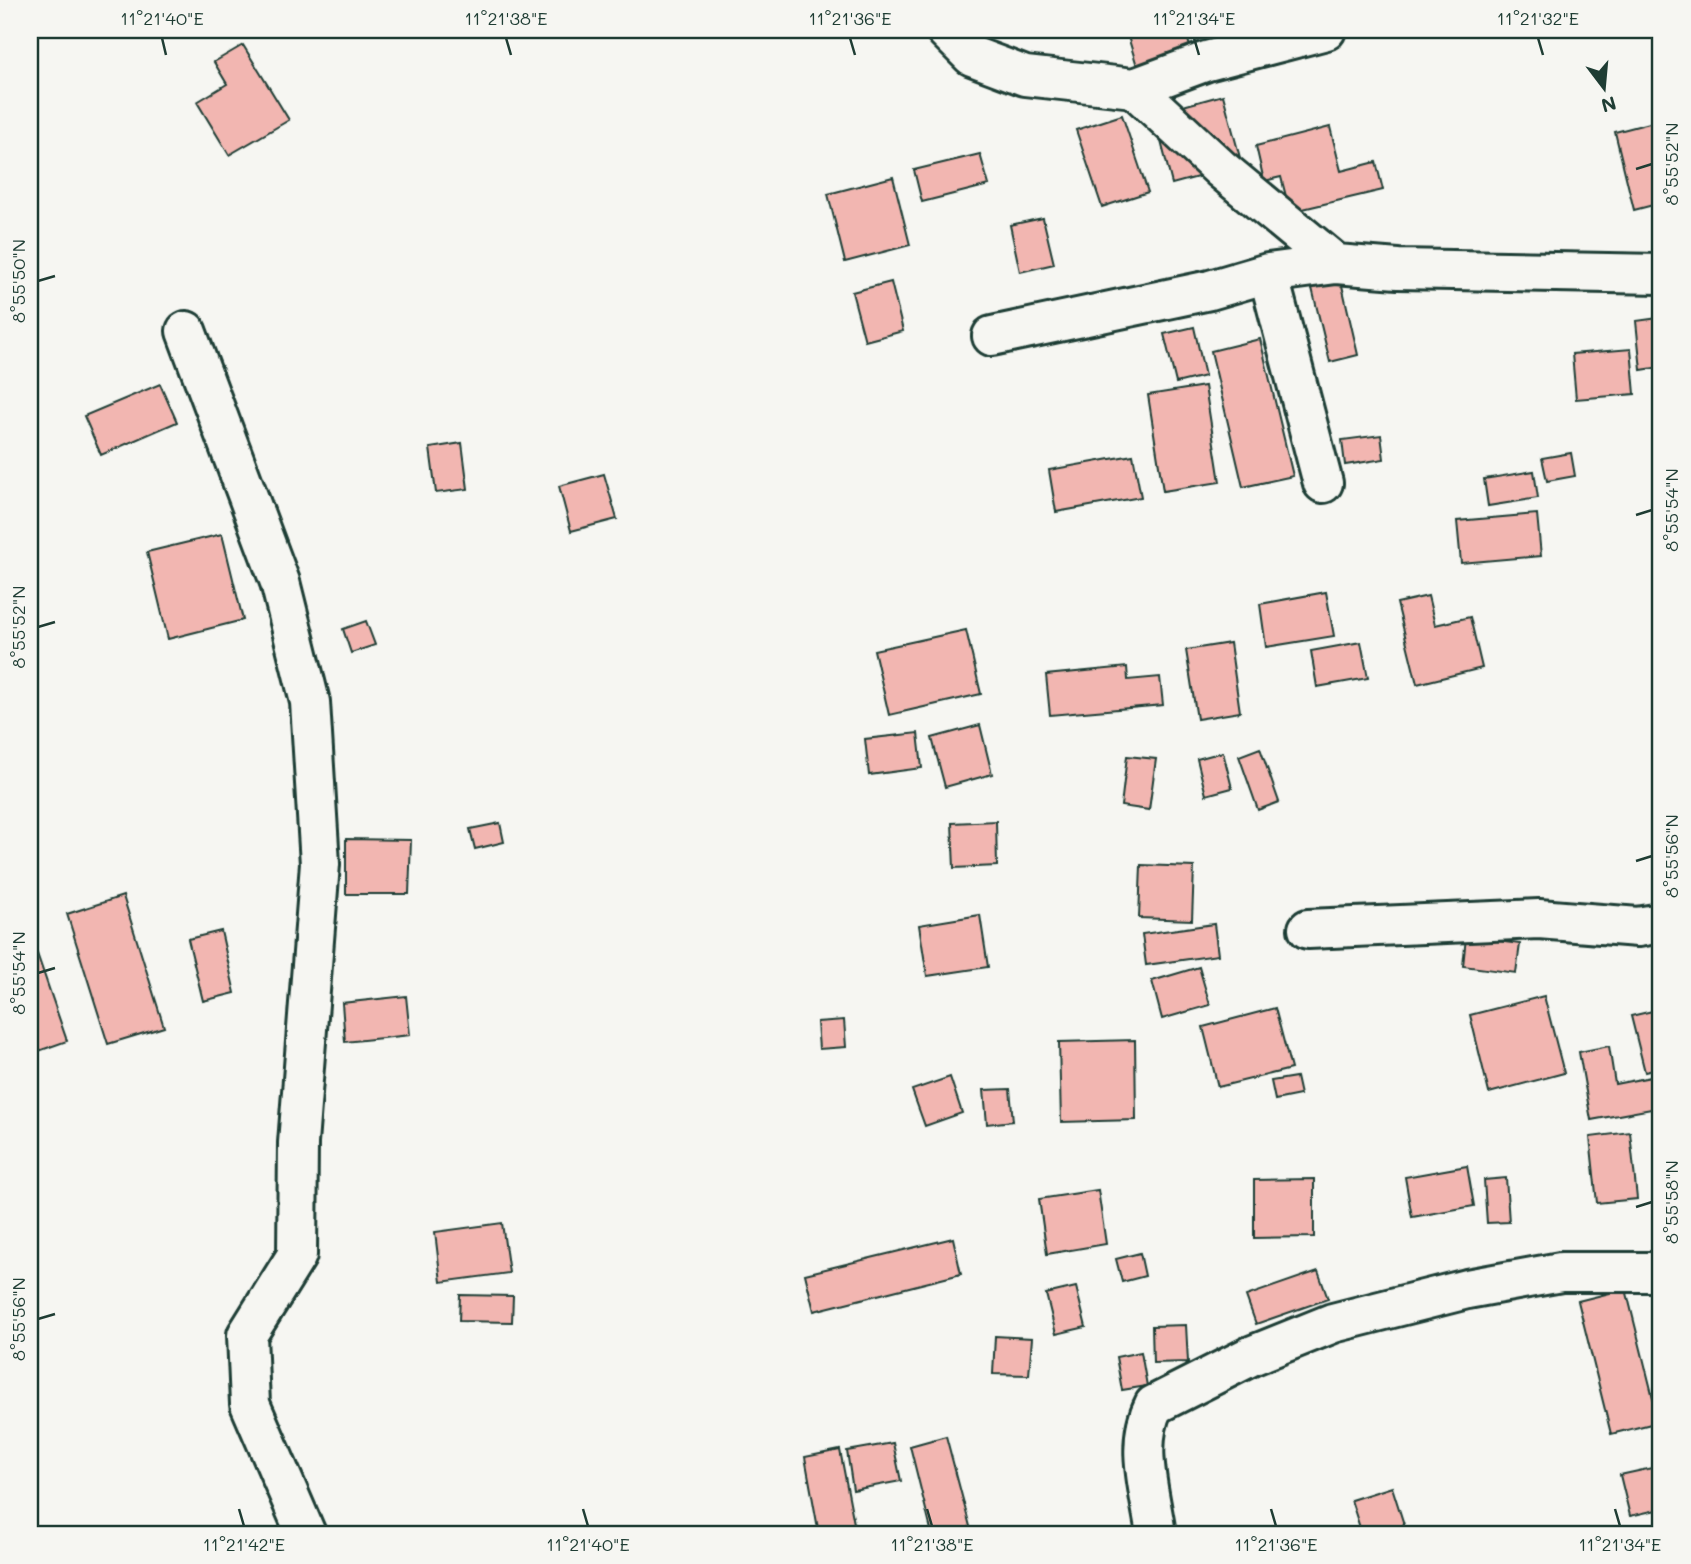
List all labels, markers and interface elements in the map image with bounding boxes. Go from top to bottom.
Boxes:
text: 11°21'40"E [120,6,204,30]
text: 11°21'38"E [464,6,548,30]
text: 11°21'36"E [808,6,892,30]
text: 11°21'34"E [1153,6,1235,30]
text: 11°21'32"E [1497,6,1579,30]
north arrow [1568,52,1638,122]
text: N [1598,91,1619,119]
text: 8°55'52"N [1659,123,1683,205]
text: 8°55'50"N [6,239,30,323]
text: 8°55'54"N [1659,468,1683,552]
text: 8°55'52"N [6,586,30,668]
text: 8°55'56"N [1659,814,1683,898]
text: 8°55'54"N [6,931,30,1015]
text: 8°55'58"N [1659,1160,1683,1244]
text: 8°55'56"N [6,1277,30,1361]
text: 11°21'42"E [203,1532,285,1556]
text: 11°21'40"E [546,1532,630,1556]
text: 11°21'38"E [890,1532,974,1556]
text: 11°21'36"E [1234,1532,1318,1556]
text: 11°21'34"E [1579,1532,1661,1556]

